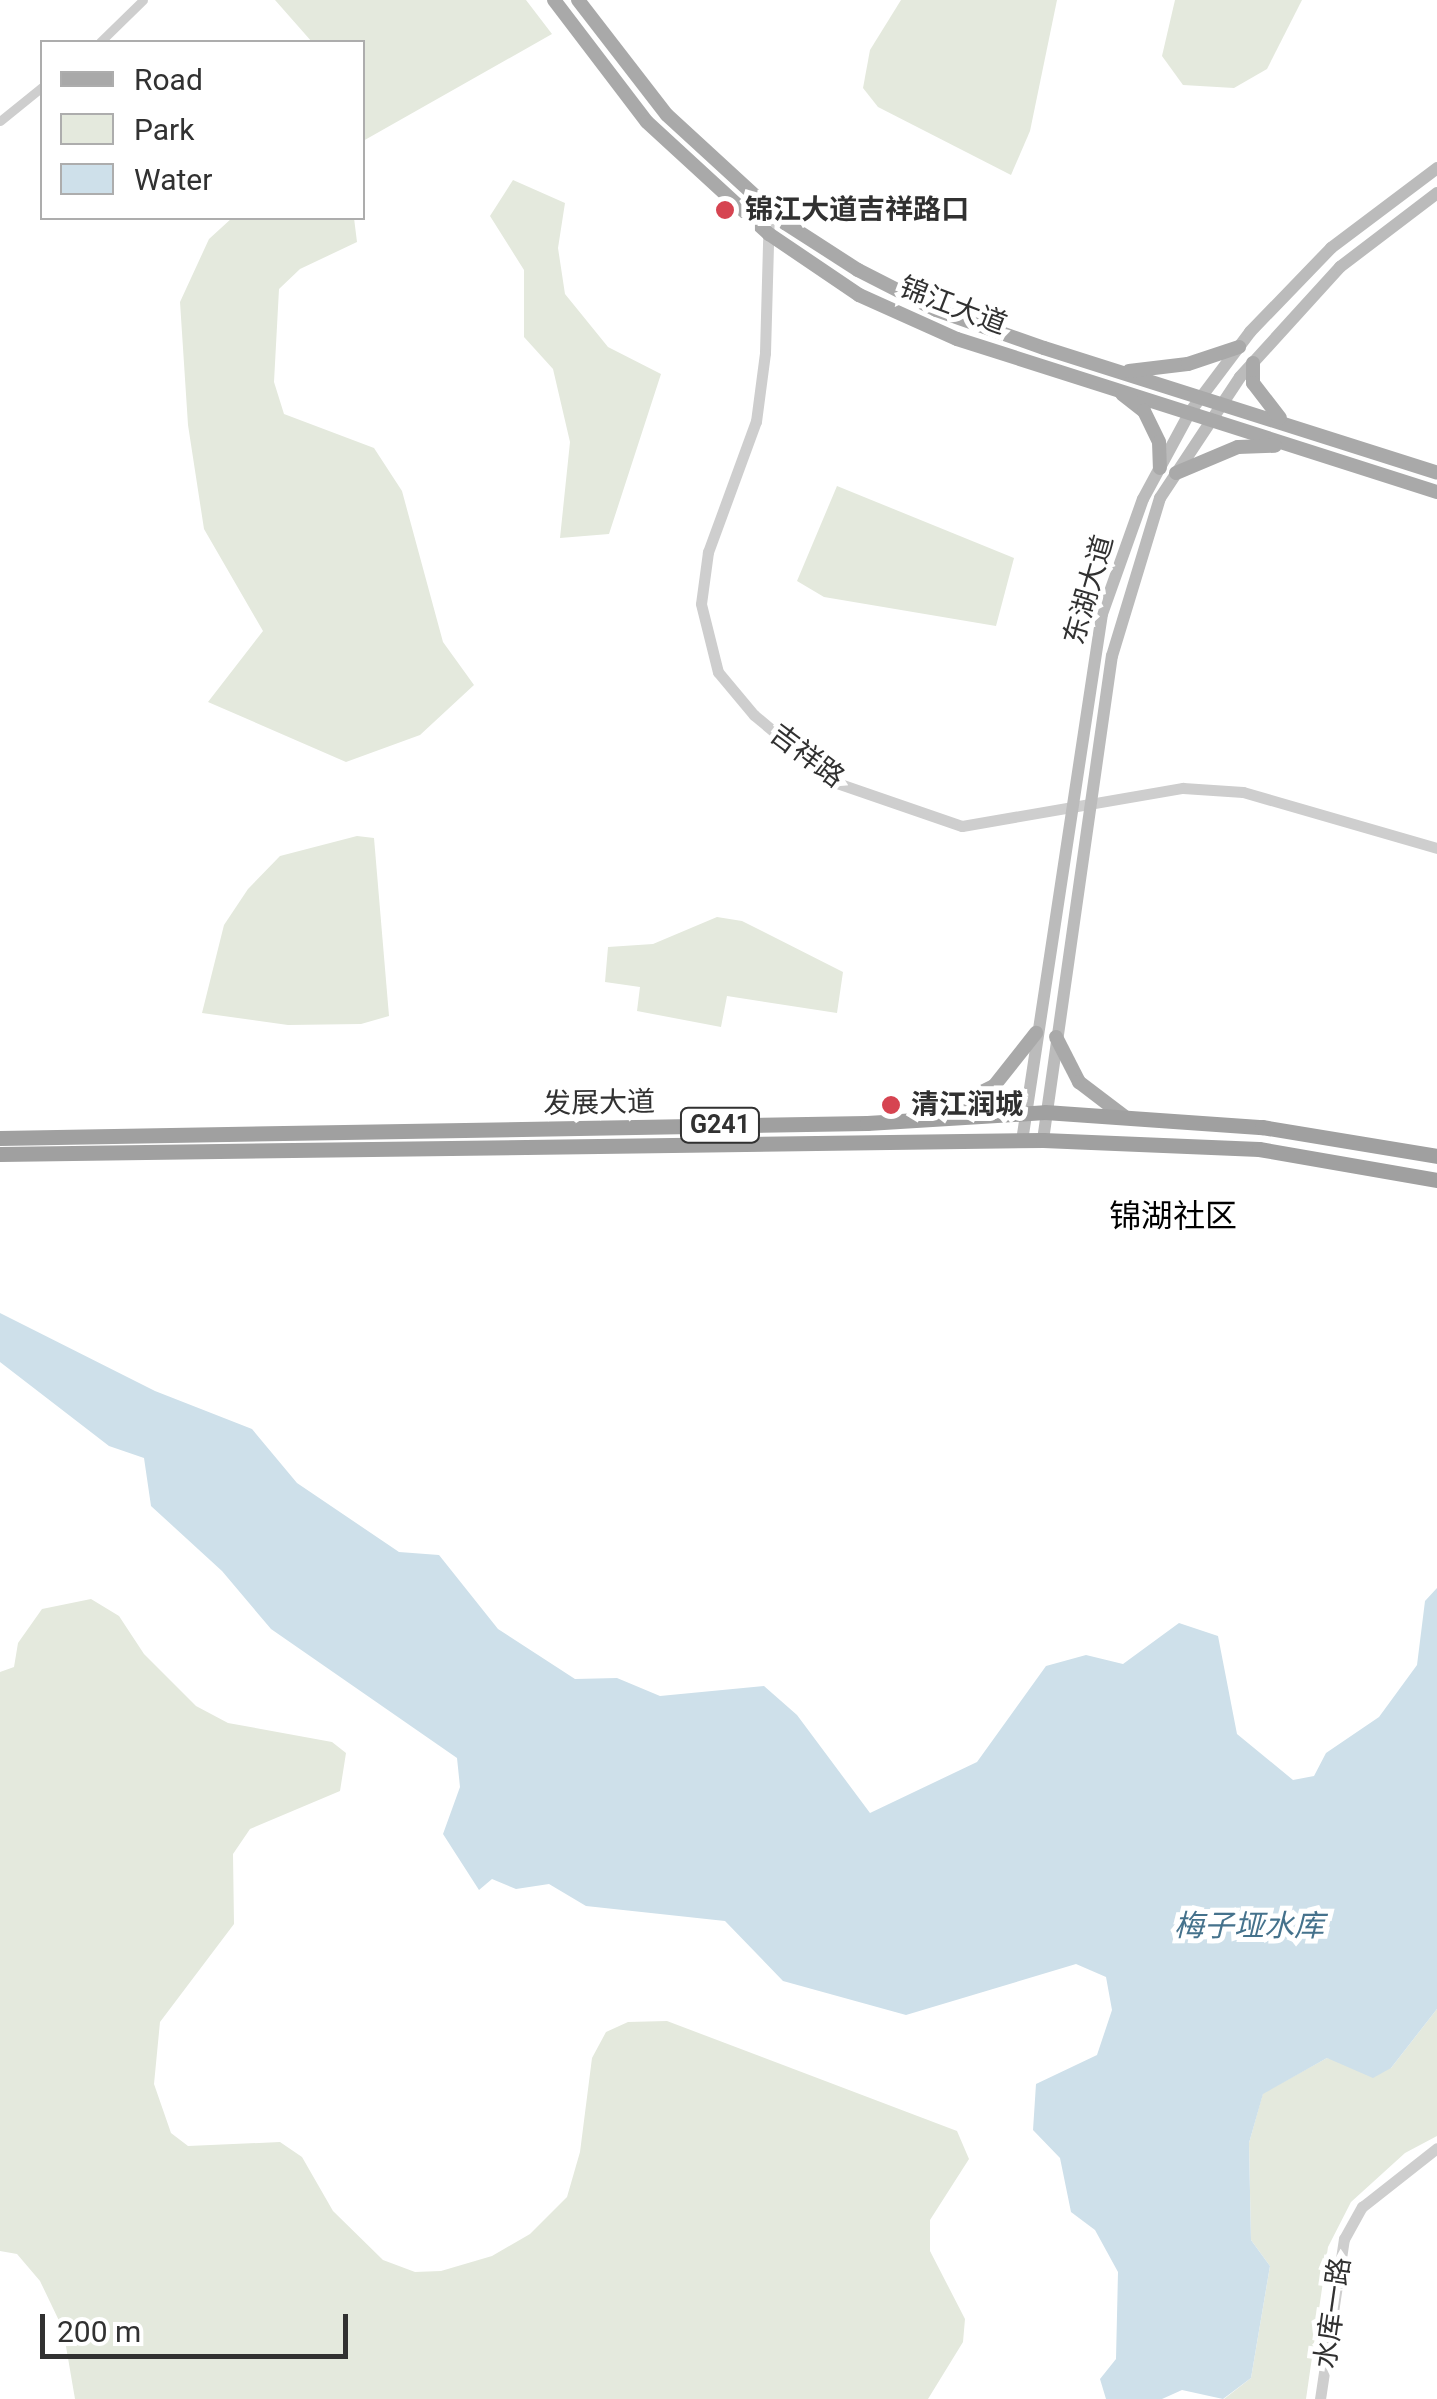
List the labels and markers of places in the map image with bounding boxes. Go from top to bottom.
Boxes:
place label: 锦江大道吉祥路口 [745,193,969,227]
marker: 锦江大道吉祥路口 [714,199,736,221]
place label: 清江润城 [911,1088,1023,1122]
marker: 清江润城 [880,1094,902,1116]

